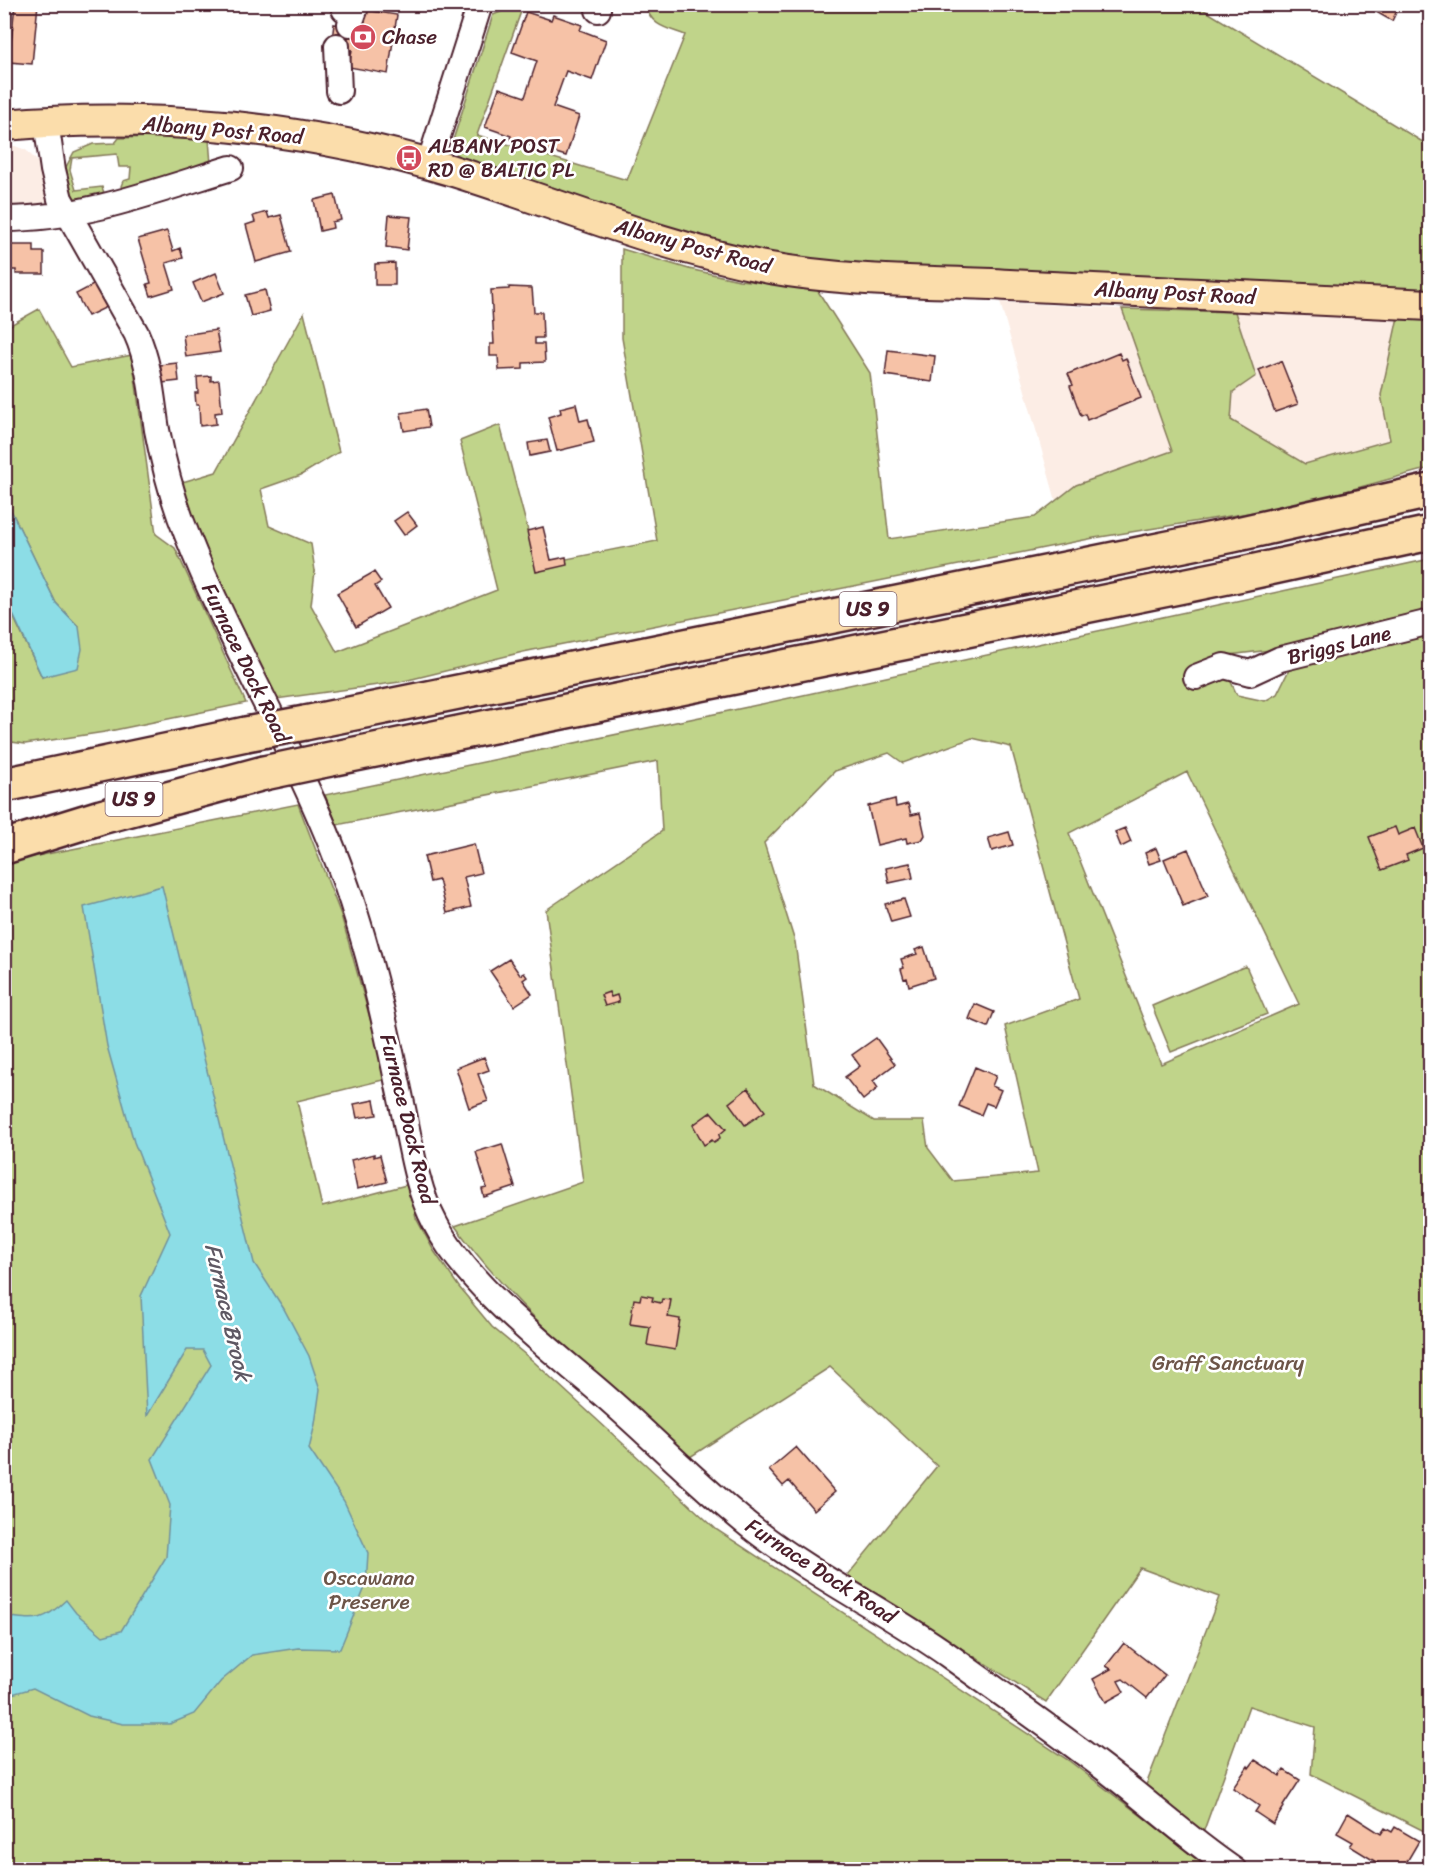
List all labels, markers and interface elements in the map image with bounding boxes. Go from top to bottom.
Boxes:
place label: Chase [382,18,437,56]
bank icon: Chase [348,22,378,52]
street label: Albany Post Road [140,104,307,156]
place label: ALBANY POST RD @ BALTIC PL [427,127,574,189]
bus stop icon: ALBANY POST RD @ BALTIC PL [394,143,424,173]
street label: Albany Post Road [609,207,778,286]
street label: Albany Post Road [1093,270,1258,316]
street label: Furnace Dock Road [191,576,302,752]
road number: US 9 [840,592,896,626]
street label: Briggs Lane [1283,614,1395,676]
road number: US 9 [106,782,162,816]
street label: Furnace Dock Road [368,1030,448,1210]
water label: Furnace Brook [193,1239,263,1388]
park label: Graff Sanctuary [1152,1344,1304,1382]
street label: Furnace Dock Road [737,1508,906,1636]
park label: Oscawana Preserve [323,1559,415,1621]

